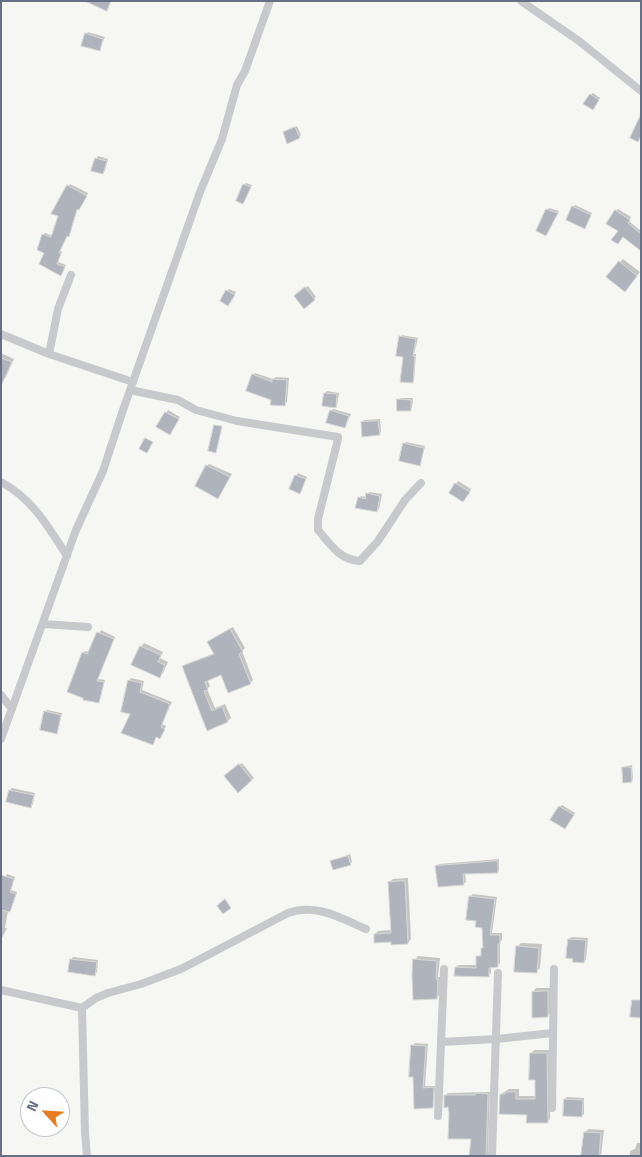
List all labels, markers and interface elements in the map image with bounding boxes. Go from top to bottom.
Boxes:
north arrow [20,1087,70,1137]
text: N [20,1097,44,1115]

